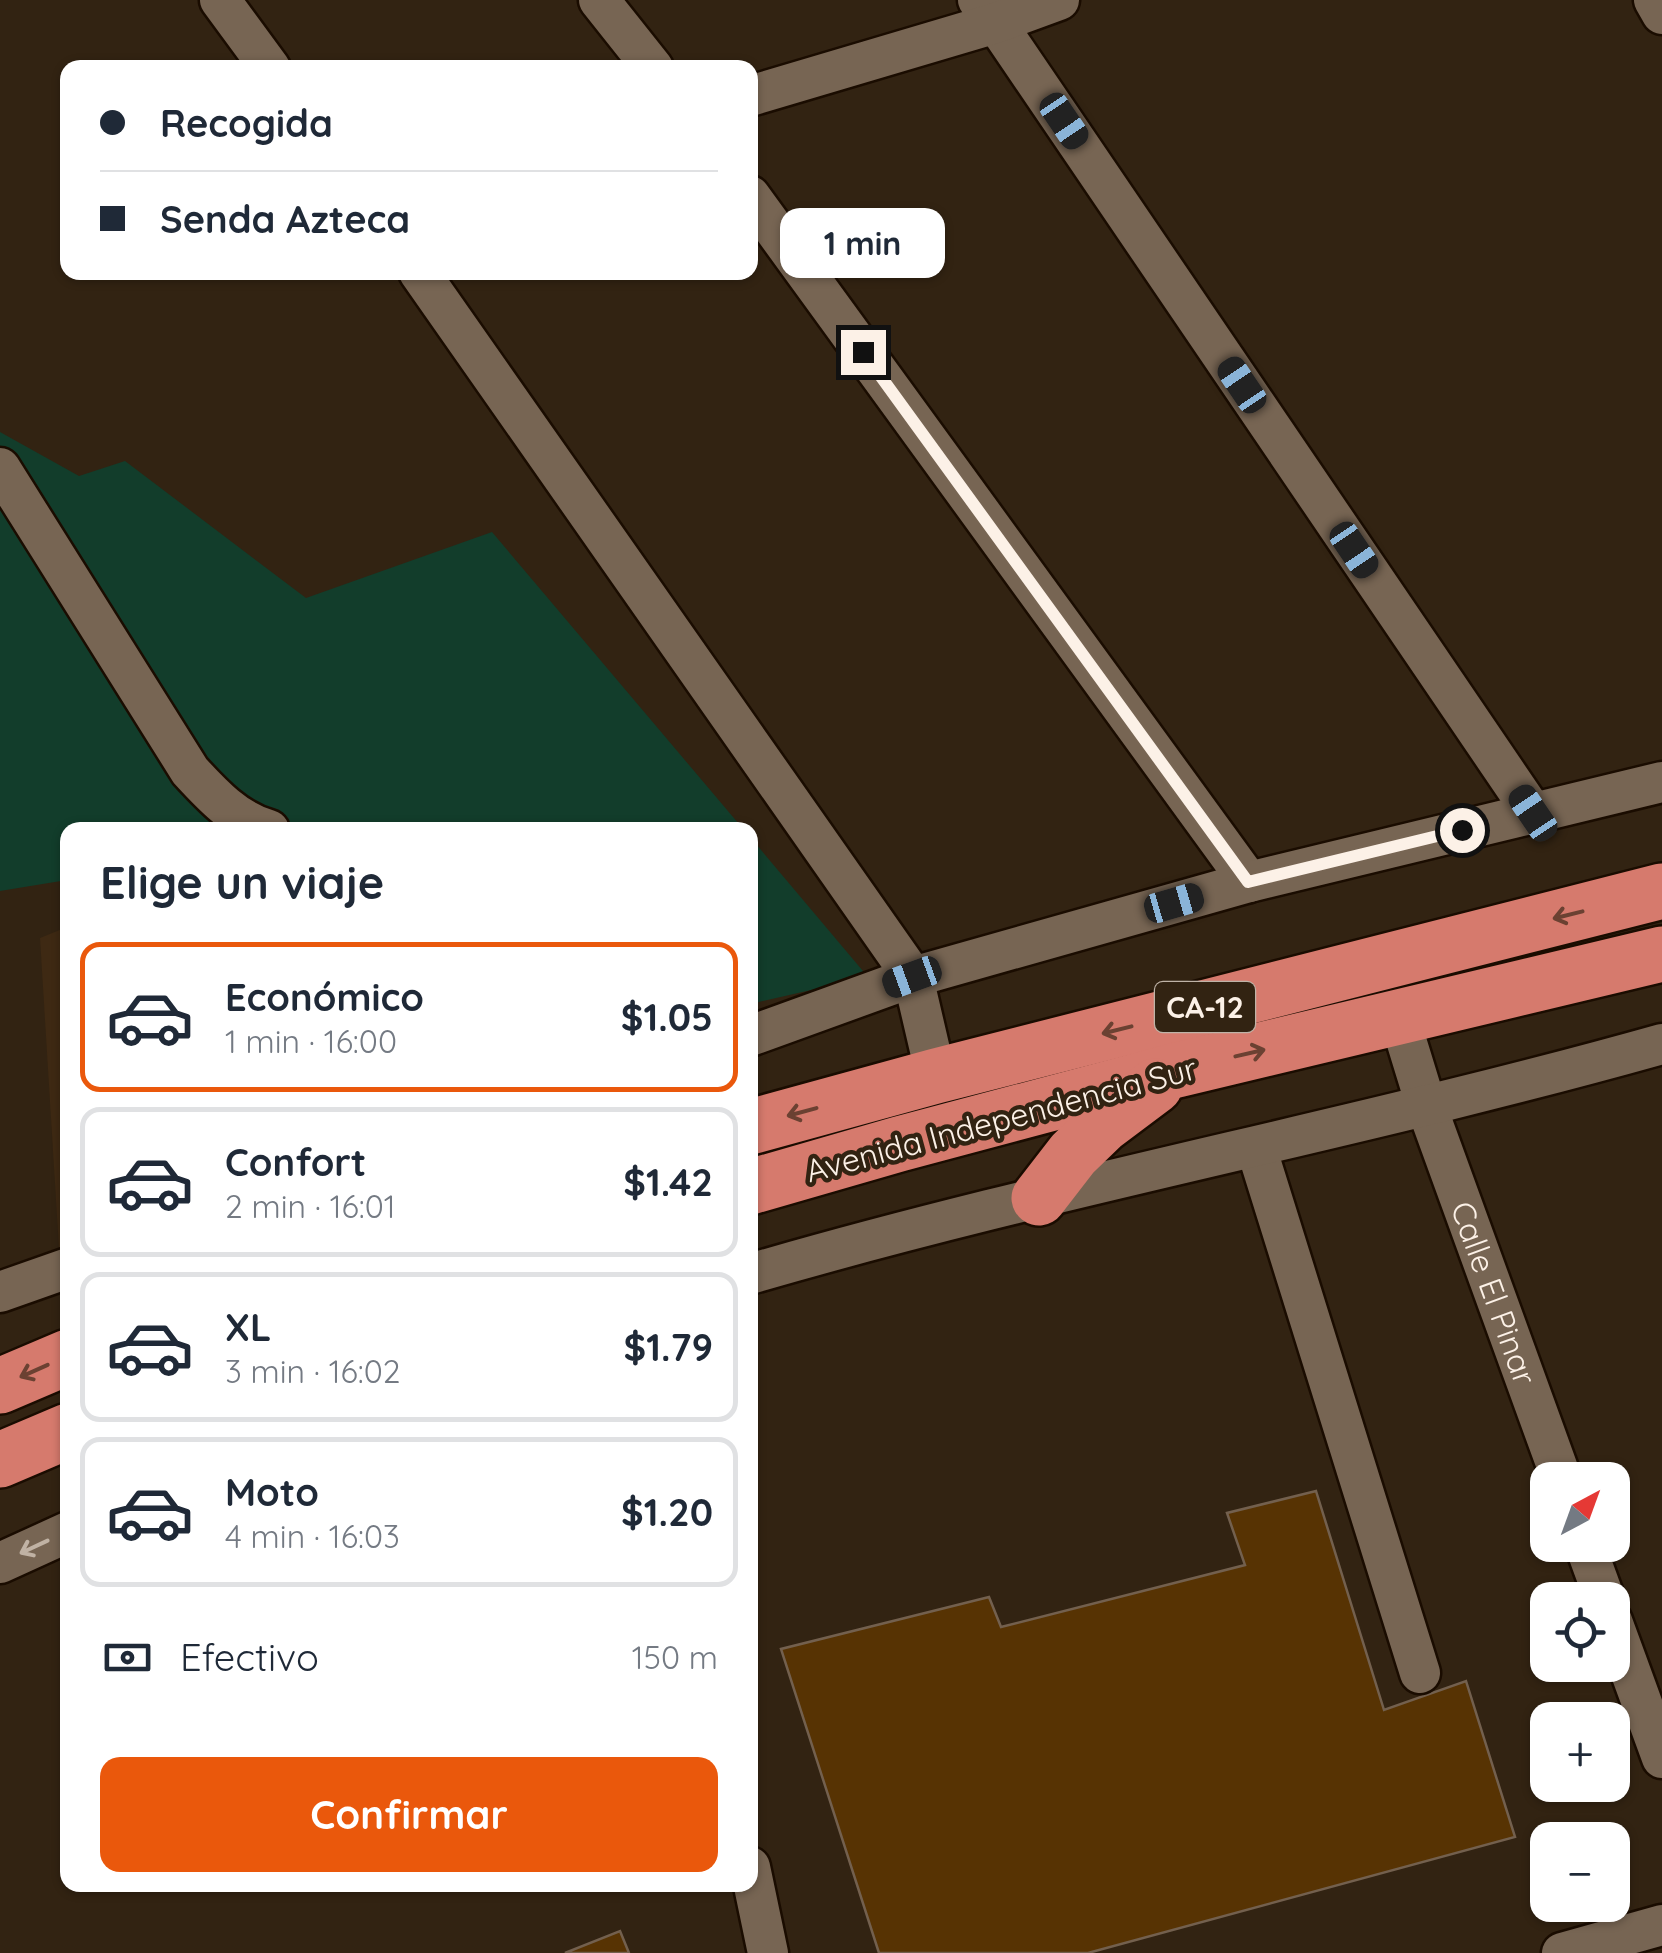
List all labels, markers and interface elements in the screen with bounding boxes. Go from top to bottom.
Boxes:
car [1035,88,1093,154]
text: Recogida [160,99,333,147]
text: Senda Azteca [160,195,410,243]
callout: 1 min [780,207,946,277]
text: 1 min [824,223,901,263]
route end [841,330,886,375]
car [1213,352,1271,418]
car [1325,517,1383,583]
car [1504,780,1562,846]
route start [1440,808,1485,853]
text: Elige un viaje [100,854,384,910]
car [1141,880,1207,926]
one-way arrow [1552,907,1584,925]
car [879,953,945,1001]
icon: car [105,972,195,1062]
text: Económico [225,973,424,1021]
road number: CA-12 [1155,982,1255,1032]
text: $1.05 [621,993,713,1041]
text: 1 min · 16:00 [225,1021,397,1061]
one-way arrow [1102,1021,1133,1040]
one-way arrow [1233,1043,1265,1061]
street label: Avenida Independencia Sur [801,1047,1201,1191]
one-way arrow [787,1103,818,1122]
icon: car [105,1137,195,1227]
text: Confort [225,1138,366,1186]
text: $1.42 [623,1158,713,1206]
text: 2 min · 16:01 [225,1186,396,1226]
street label: Calle El Pinar [1443,1196,1546,1390]
icon: car [105,1302,195,1392]
text: XL [225,1303,271,1351]
text: $1.79 [624,1323,713,1371]
text: 3 min · 16:02 [225,1351,401,1391]
one-way arrow [19,1363,49,1381]
north arrow [1530,1462,1630,1562]
map controls [1530,1462,1630,1922]
icon: car [105,1467,195,1557]
text: Moto [225,1468,319,1516]
text: $1.20 [621,1488,713,1536]
text: 4 min · 16:03 [225,1516,400,1556]
one-way arrow [20,1539,50,1558]
button: locate [1530,1582,1630,1682]
icon: cash [100,1630,155,1685]
text: Efectivo [180,1633,319,1681]
text: 150 m [632,1637,718,1677]
button: + [1530,1702,1630,1802]
button: Confirmar [100,1757,718,1872]
button: − [1530,1822,1630,1922]

